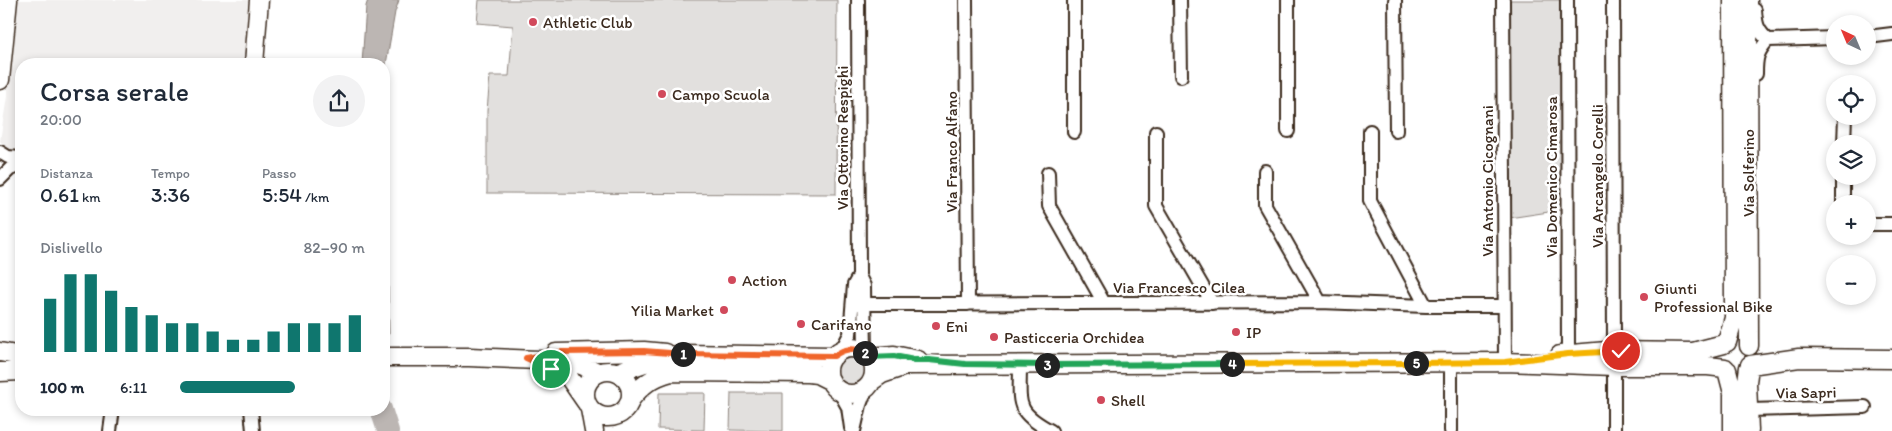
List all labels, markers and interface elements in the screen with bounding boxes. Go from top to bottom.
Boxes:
place label: Athletic Club [543,13,633,32]
north arrow [1826,15,1876,65]
map controls [1826,15,1876,305]
marker: Athletic Club [527,16,539,28]
street label: Via Ottorino Respighi [833,66,852,210]
text: Corsa serale [40,74,189,108]
button: share [313,75,365,127]
button: locate [1826,75,1876,125]
place label: Campo Scuola [672,85,770,104]
marker: Campo Scuola [656,88,668,100]
street label: Via Franco Alfano [942,91,961,213]
street label: Via Domenico Cimarosa [1542,96,1561,258]
street label: Via Arcangelo Corelli [1588,104,1607,248]
street label: Via Antonio Cicognani [1478,105,1497,257]
text: 20:00 [40,110,82,129]
street label: Via Solferino [1739,129,1758,217]
button: layers [1826,135,1876,185]
text: Distanza [40,165,93,182]
text: Tempo [151,165,190,182]
text: Passo [262,165,296,182]
text: 0.61 [40,182,79,207]
text: 3:36 [151,182,190,207]
text: 5:54 [262,182,302,207]
text: km [79,189,101,206]
text: /km [302,189,329,206]
button: + [1826,195,1876,245]
text: Dislivello [40,238,103,257]
text: 82–90 m [304,238,365,257]
button: − [1826,255,1876,305]
place label: Action [742,271,787,290]
marker: Action [726,274,738,286]
street label: Via Francesco Cilea [1113,278,1245,297]
place label: Giunti Professional Bike [1654,279,1773,316]
marker: Giunti Professional Bike [1638,291,1650,303]
place label: Yilia Market [631,301,714,320]
marker: Yilia Market [718,304,730,316]
place label: Carifano [811,315,872,334]
place label: Eni [946,317,968,336]
marker: Carifano [795,318,807,330]
marker: Eni [930,320,942,332]
place label: IP [1246,323,1261,342]
marker: IP [1230,326,1242,338]
place label: Pasticceria Orchidea [1004,328,1145,347]
pin [1600,330,1642,372]
marker: Pasticceria Orchidea [988,331,1000,343]
icon: check [1607,337,1635,365]
pin: 2 [852,340,878,366]
pin: 1 [670,342,696,366]
text: 2 [862,345,869,362]
text: 1 [680,346,687,363]
pin [530,348,572,390]
pin: 5 [1404,350,1428,376]
pin: 3 [1034,352,1060,378]
pin: 4 [1220,352,1244,376]
icon: arrive [537,355,565,383]
text: 5 [1413,355,1420,372]
text: 4 [1228,356,1237,373]
text: 3 [1044,357,1051,374]
text: 100 m [40,378,84,397]
text: 6:11 [120,378,147,397]
street label: Via Sapri [1775,382,1837,403]
place label: Shell [1111,391,1146,410]
marker: Shell [1095,394,1107,406]

